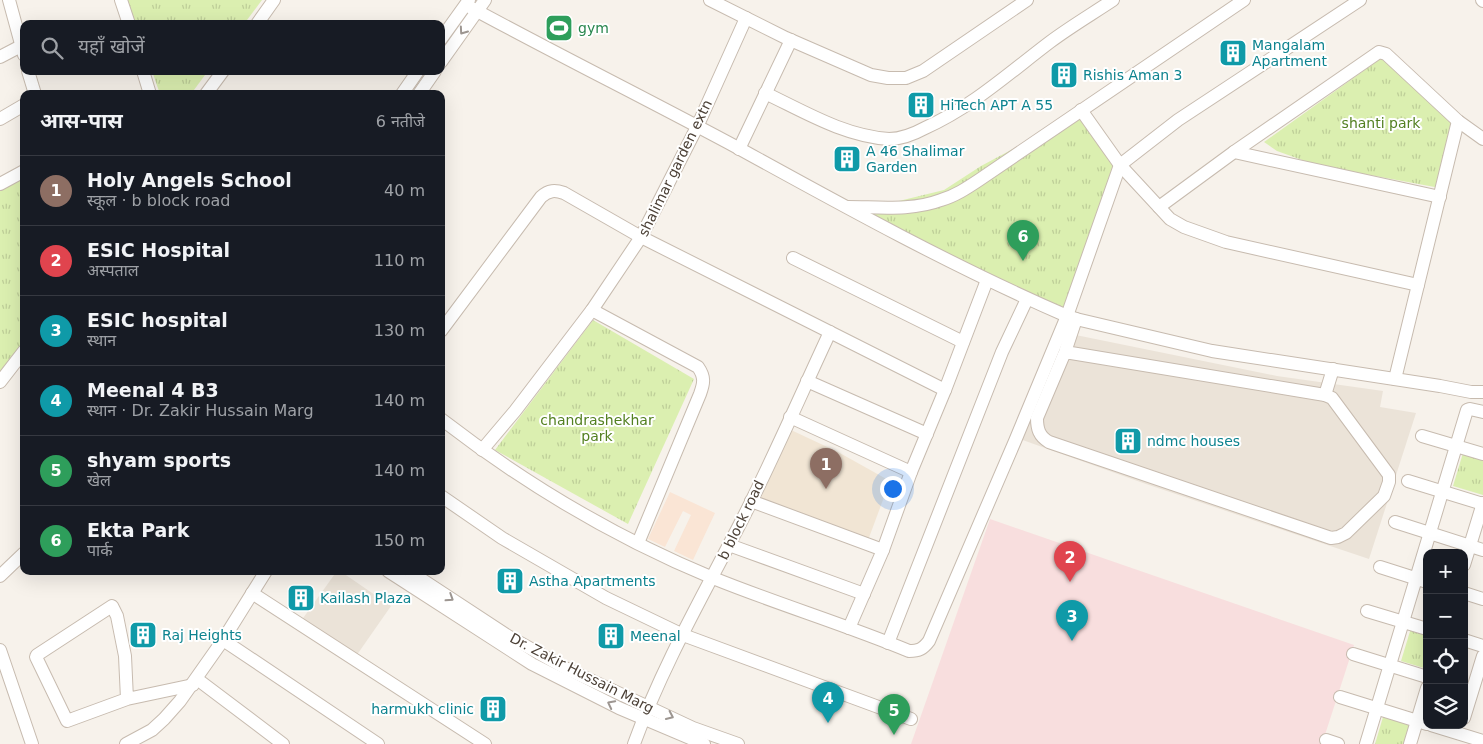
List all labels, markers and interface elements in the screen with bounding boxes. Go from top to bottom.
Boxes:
sports icon: gym [544,13,574,43]
search box [20,20,445,75]
place label: gym [578,20,609,36]
one-way arrow [460,25,469,35]
icon: search [38,34,66,62]
text: यहाँ खोजें [78,35,145,57]
place label: Mangalam Apartment [1252,37,1327,69]
building icon: Mangalam Apartment [1218,38,1248,68]
building icon: Rishis Aman 3 [1049,60,1079,90]
place label: Rishis Aman 3 [1083,67,1182,83]
building icon: HiTech APT A 55 [906,90,936,120]
street label: shalimar garden extn [635,97,715,239]
place label: HiTech APT A 55 [940,97,1053,113]
text: आस-पास [40,109,123,133]
text: 6 नतीजे [376,112,425,131]
park label: shanti park [1342,115,1421,131]
place label: A 46 Shalimar Garden [866,143,965,175]
building icon: A 46 Shalimar Garden [832,144,862,174]
text: Holy Angels School [87,169,292,191]
text: 1 [50,181,62,200]
text: 40 m [384,181,425,200]
text: स्कूल · b block road [87,191,230,210]
pin: 6 [1007,220,1039,261]
text: ESIC Hospital [87,239,230,261]
text: 2 [50,251,62,270]
text: 110 m [374,251,425,270]
text: अस्पताल [87,261,139,280]
text: ESIC hospital [87,309,228,331]
text: 3 [50,321,62,340]
text: 130 m [374,321,425,340]
text: स्थान [87,331,116,350]
text: Meenal 4 B3 [87,379,219,401]
text: 4 [50,391,62,410]
text: 140 m [374,391,425,410]
text: स्थान · Dr. Zakir Hussain Marg [87,401,314,420]
park label: chandrashekhar park [540,412,654,444]
building icon: ndmc houses [1113,426,1143,456]
place label: ndmc houses [1147,433,1240,449]
pin: 1 [810,448,842,489]
text: shyam sports [87,449,231,471]
text: 5 [50,461,62,480]
text: 140 m [374,461,425,480]
text: खेल [87,471,111,490]
your location [880,476,906,502]
street label: b block road [715,478,767,562]
text: Ekta Park [87,519,189,541]
text: 6 [50,531,62,550]
text: 150 m [374,531,425,550]
text: पार्क [87,541,113,560]
pin: 2 [1054,541,1086,582]
map controls [1423,549,1468,729]
button: + [1423,549,1468,594]
building icon: Astha Apartments [495,566,525,596]
place label: Astha Apartments [529,573,655,589]
building icon: Kailash Plaza [286,583,316,613]
place label: Kailash Plaza [320,590,411,606]
one-way arrow [444,592,454,601]
button: − [1423,594,1468,639]
pin: 3 [1056,600,1088,641]
building icon: Raj Heights [128,620,158,650]
building icon: Meenal [596,621,626,651]
place label: Raj Heights [162,627,242,643]
place label: Meenal [630,628,681,644]
street label: Dr. Zakir Hussain Marg [507,630,657,716]
button: locate [1423,639,1468,684]
pin: 4 [812,682,844,723]
button: layers [1423,684,1468,729]
building icon: harmukh clinic [478,694,508,724]
pin: 5 [878,694,910,735]
one-way arrow [607,700,616,710]
place label: harmukh clinic [371,701,474,717]
one-way arrow [665,710,674,721]

